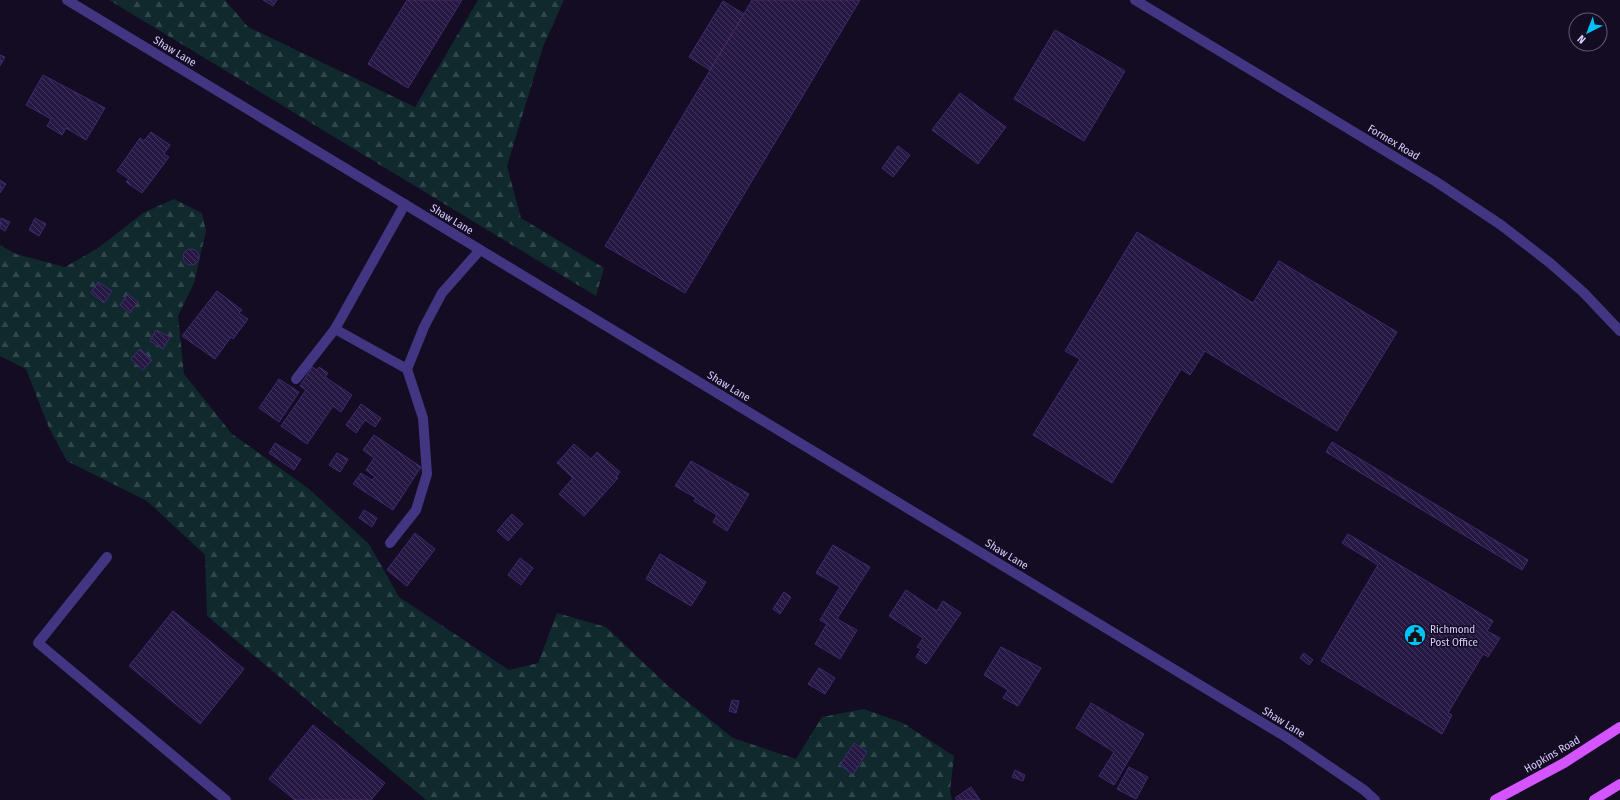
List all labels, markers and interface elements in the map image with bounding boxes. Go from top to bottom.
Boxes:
north arrow [1568,12,1608,52]
text: N [1575,32,1588,46]
street label: Shaw Lane [151,34,199,69]
street label: Formex Road [1366,122,1422,163]
street label: Shaw Lane [428,202,476,237]
street label: Shaw Lane [705,369,753,404]
street label: Shaw Lane [983,537,1031,572]
public building icon: Richmond Post Office [1402,622,1428,648]
place label: Richmond Post Office [1430,623,1478,649]
street label: Shaw Lane [1260,704,1307,741]
street label: Hopkins Road [1522,733,1582,776]

